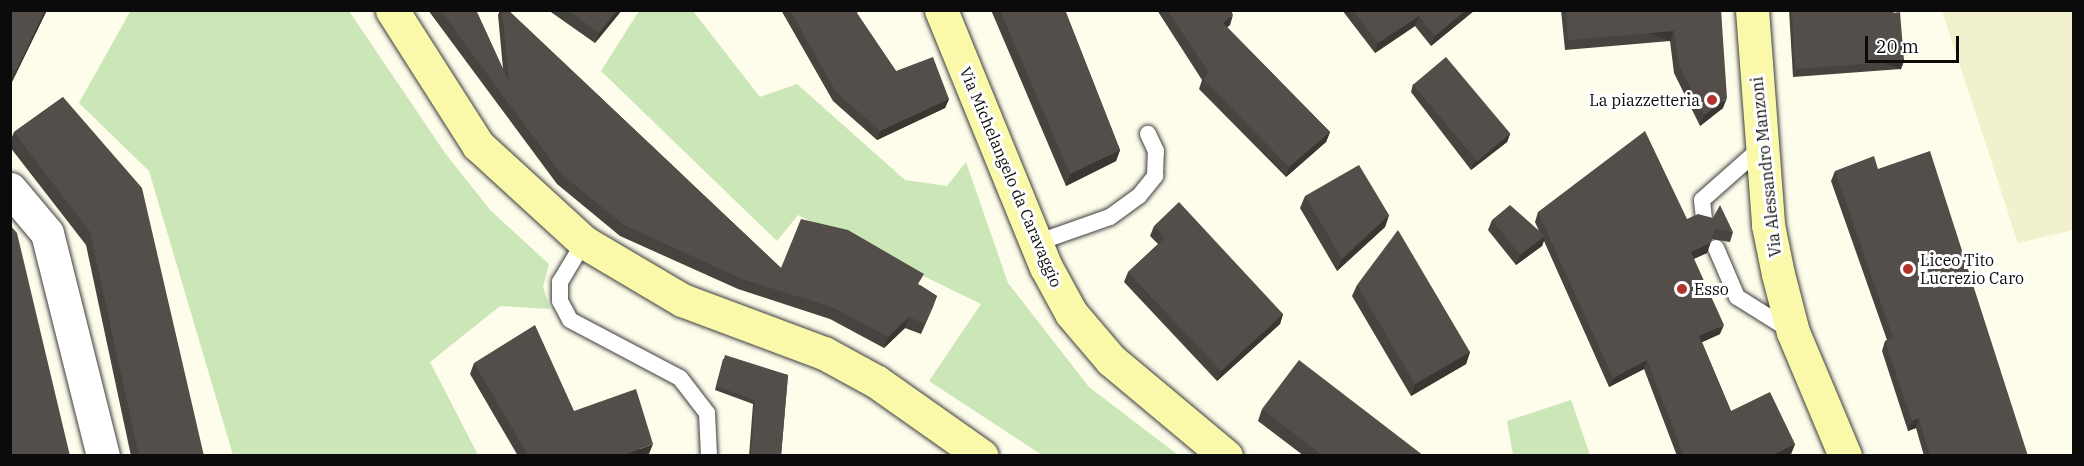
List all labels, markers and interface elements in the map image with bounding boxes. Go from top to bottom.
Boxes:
scale bar [1868,24,1962,62]
text: 20 m [1876,35,1919,58]
street label: Via Michelangelo da Caravaggio [956,64,1066,290]
street label: Via Alessandro Manzoni [1747,76,1785,258]
place label: La piazzetteria [1589,90,1700,110]
marker: La piazzetteria [1705,93,1719,107]
place label: Liceo Tito Lucrezio Caro [1920,250,2024,288]
marker: Liceo Tito Lucrezio Caro [1901,262,1915,276]
place label: Esso [1694,279,1729,299]
marker: Esso [1675,282,1689,296]

